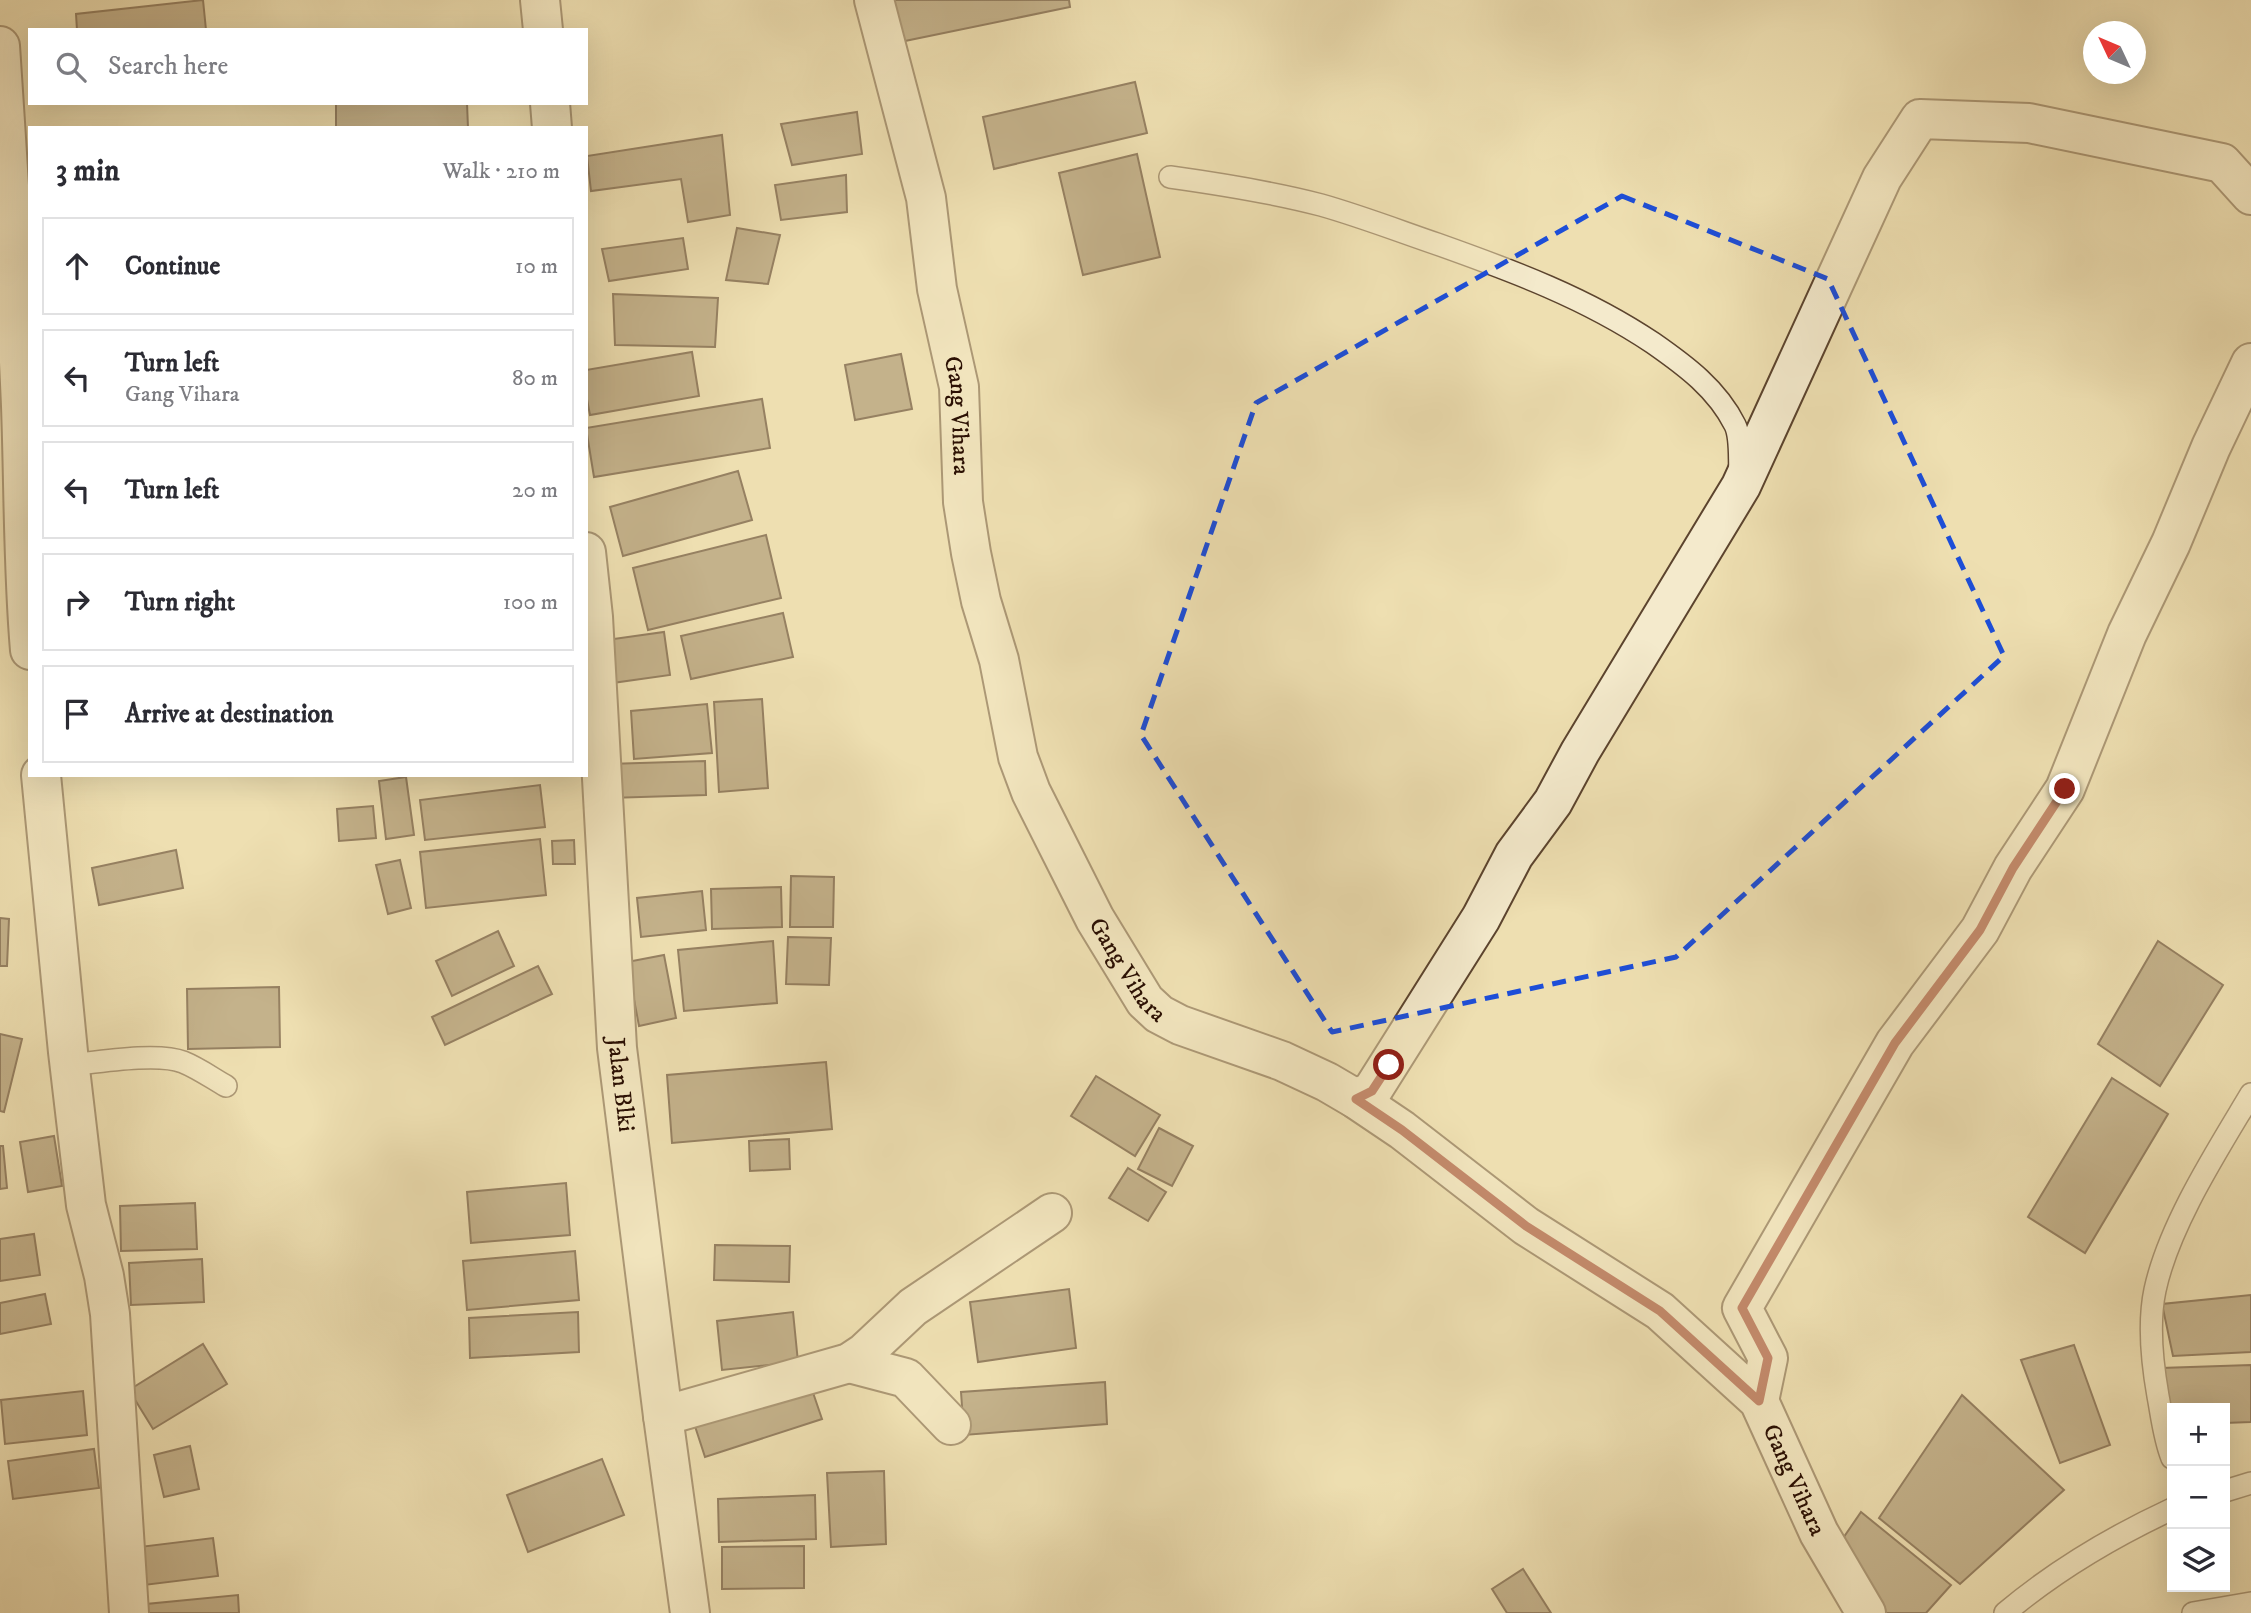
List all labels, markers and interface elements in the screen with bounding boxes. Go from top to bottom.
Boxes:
north arrow [2083,21,2146,84]
search box [28,28,588,105]
icon: search [52,48,90,86]
text: Search here [108,50,228,83]
text: 3 min [56,153,120,190]
text: Walk · 210 m [443,157,560,186]
icon: ahead [58,247,96,285]
text: Continue [125,250,220,283]
text: 10 m [515,252,558,281]
text: Turn left [125,347,219,380]
street label: Gang Vihara [936,353,976,476]
icon: left [58,359,96,397]
text: 80 m [512,364,558,393]
text: Gang Vihara [125,380,239,409]
icon: left [58,471,96,509]
text: Turn left [125,474,219,507]
text: 20 m [512,476,558,505]
icon: right [58,583,96,621]
text: Turn right [125,586,235,619]
text: 100 m [503,588,558,617]
icon: arrive [58,695,96,733]
text: Arrive at destination [125,698,334,731]
route end [2049,773,2080,804]
street label: Gang Vihara [1082,912,1173,1030]
street label: Jalan Blki [600,1035,641,1134]
route start [1373,1049,1404,1080]
map controls [2167,1403,2230,1592]
button: + [2167,1403,2230,1466]
street label: Gang Vihara [1755,1419,1833,1541]
button: − [2167,1466,2230,1529]
button: layers [2167,1529,2230,1592]

